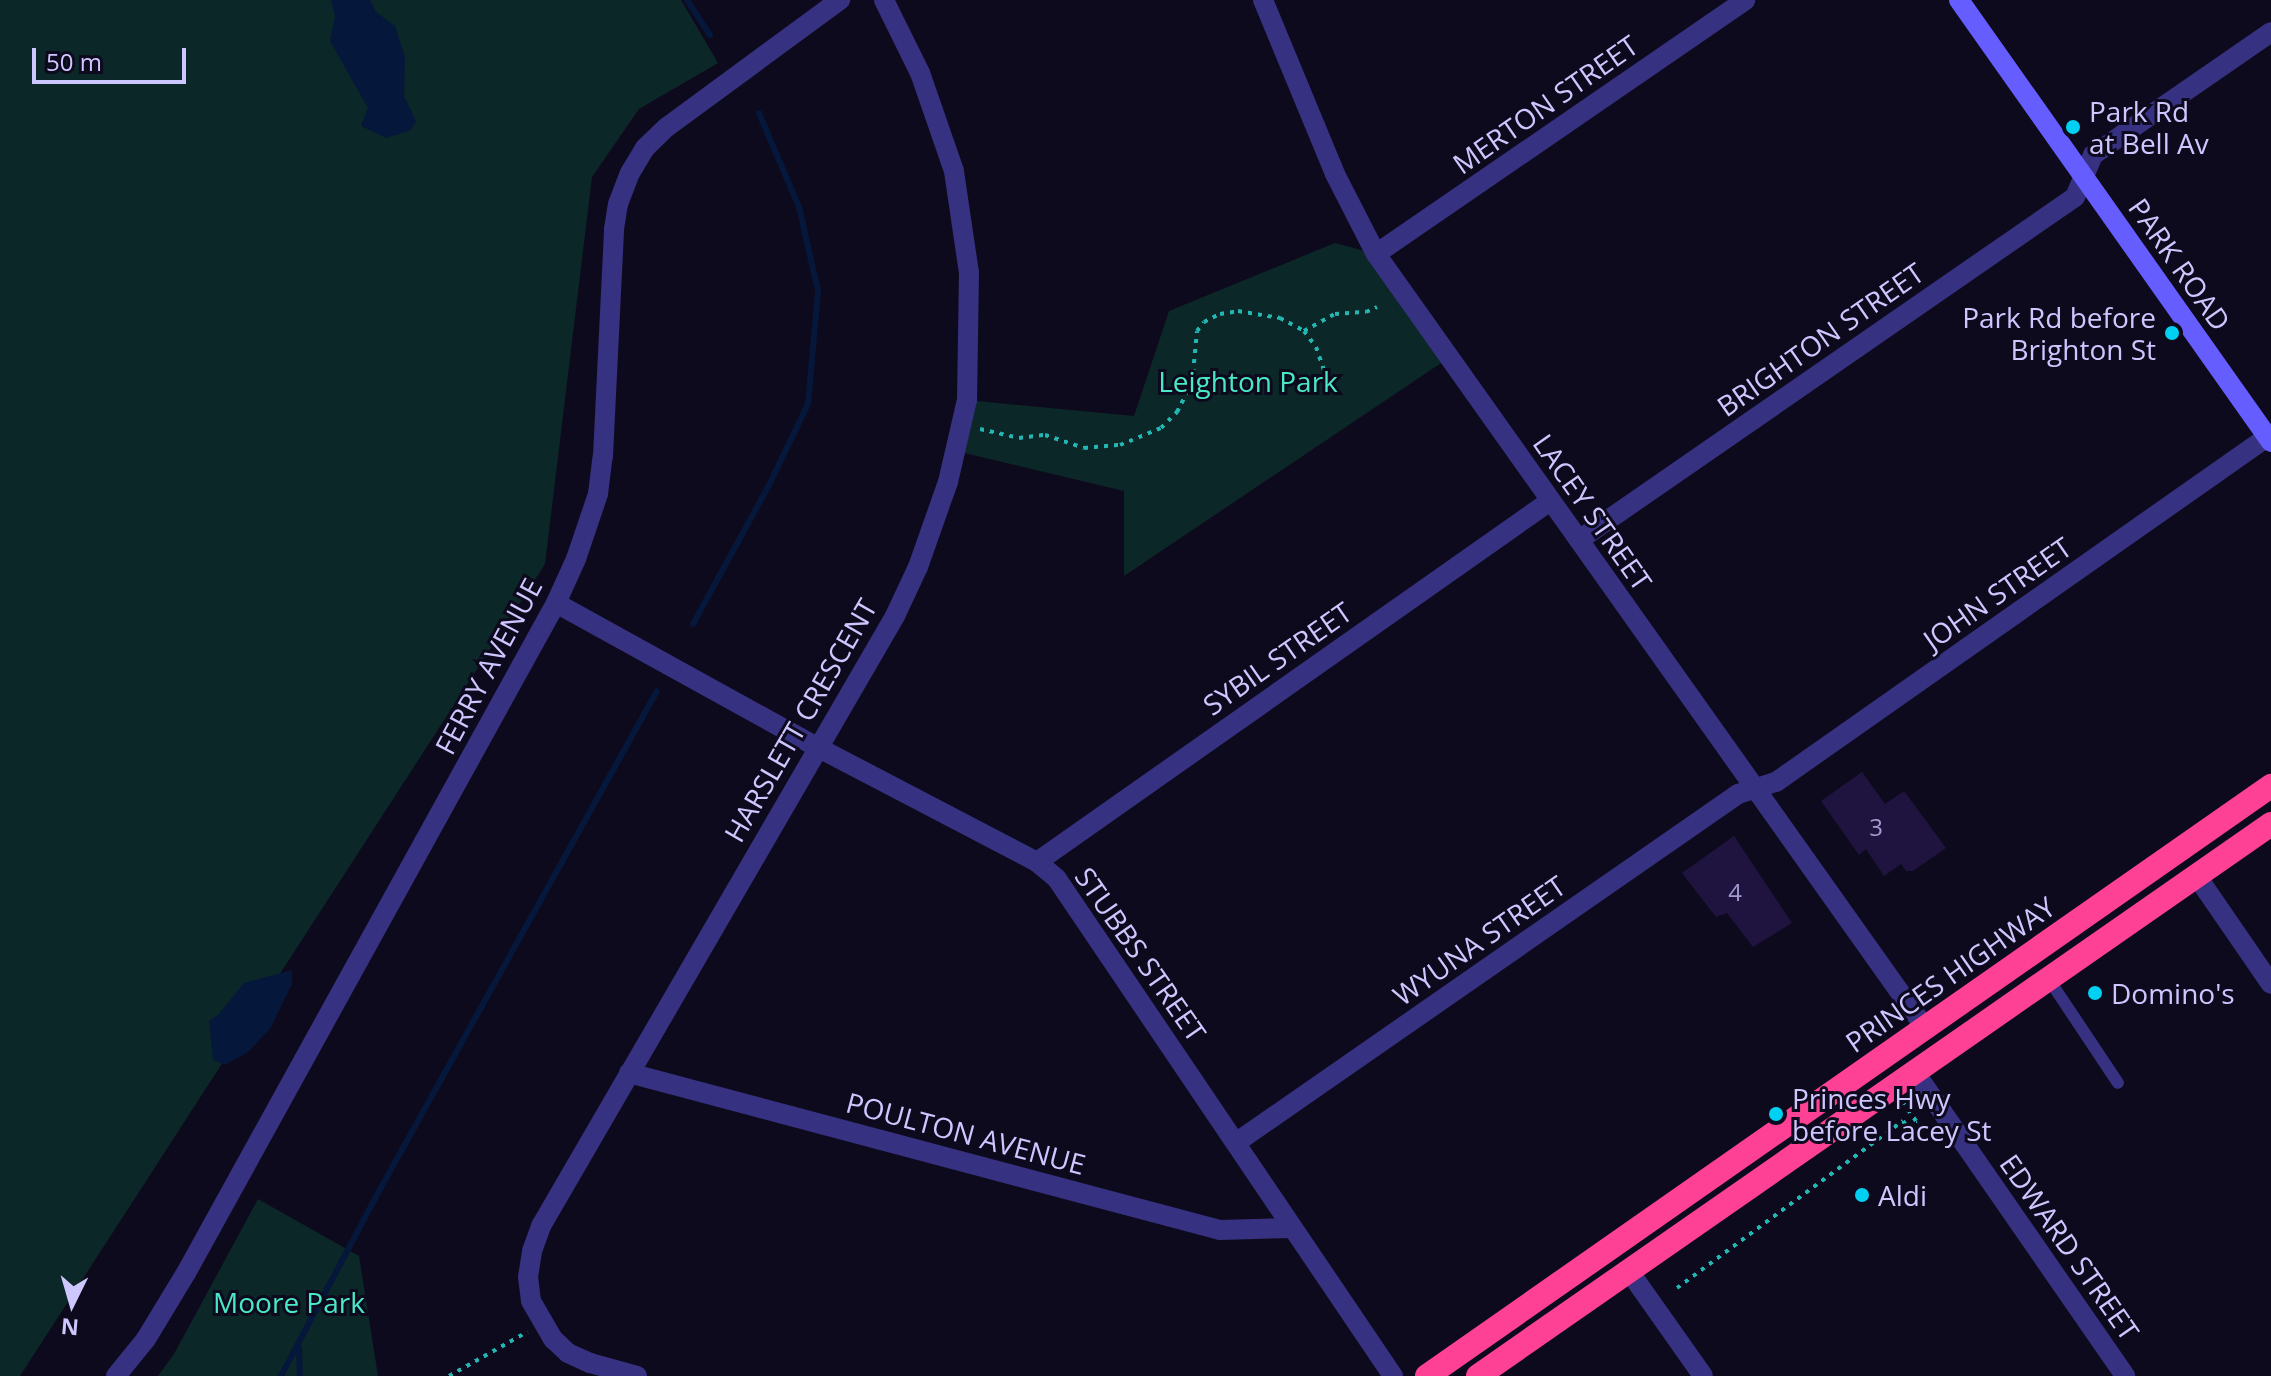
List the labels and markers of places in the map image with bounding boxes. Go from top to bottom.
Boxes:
place label: Park Rd at Bell Av [2089,94,2209,160]
marker: Park Rd at Bell Av [2064,118,2082,136]
place label: Park Rd before Brighton St [1962,300,2156,366]
marker: Park Rd before Brighton St [2163,324,2181,342]
place label: Domino's [2111,976,2235,1010]
marker: Domino's [2086,984,2104,1002]
place label: Princes Hwy before Lacey St [1792,1081,1992,1147]
marker: Princes Hwy before Lacey St [1767,1105,1785,1123]
place label: Aldi [1878,1178,1927,1212]
marker: Aldi [1853,1186,1871,1204]

